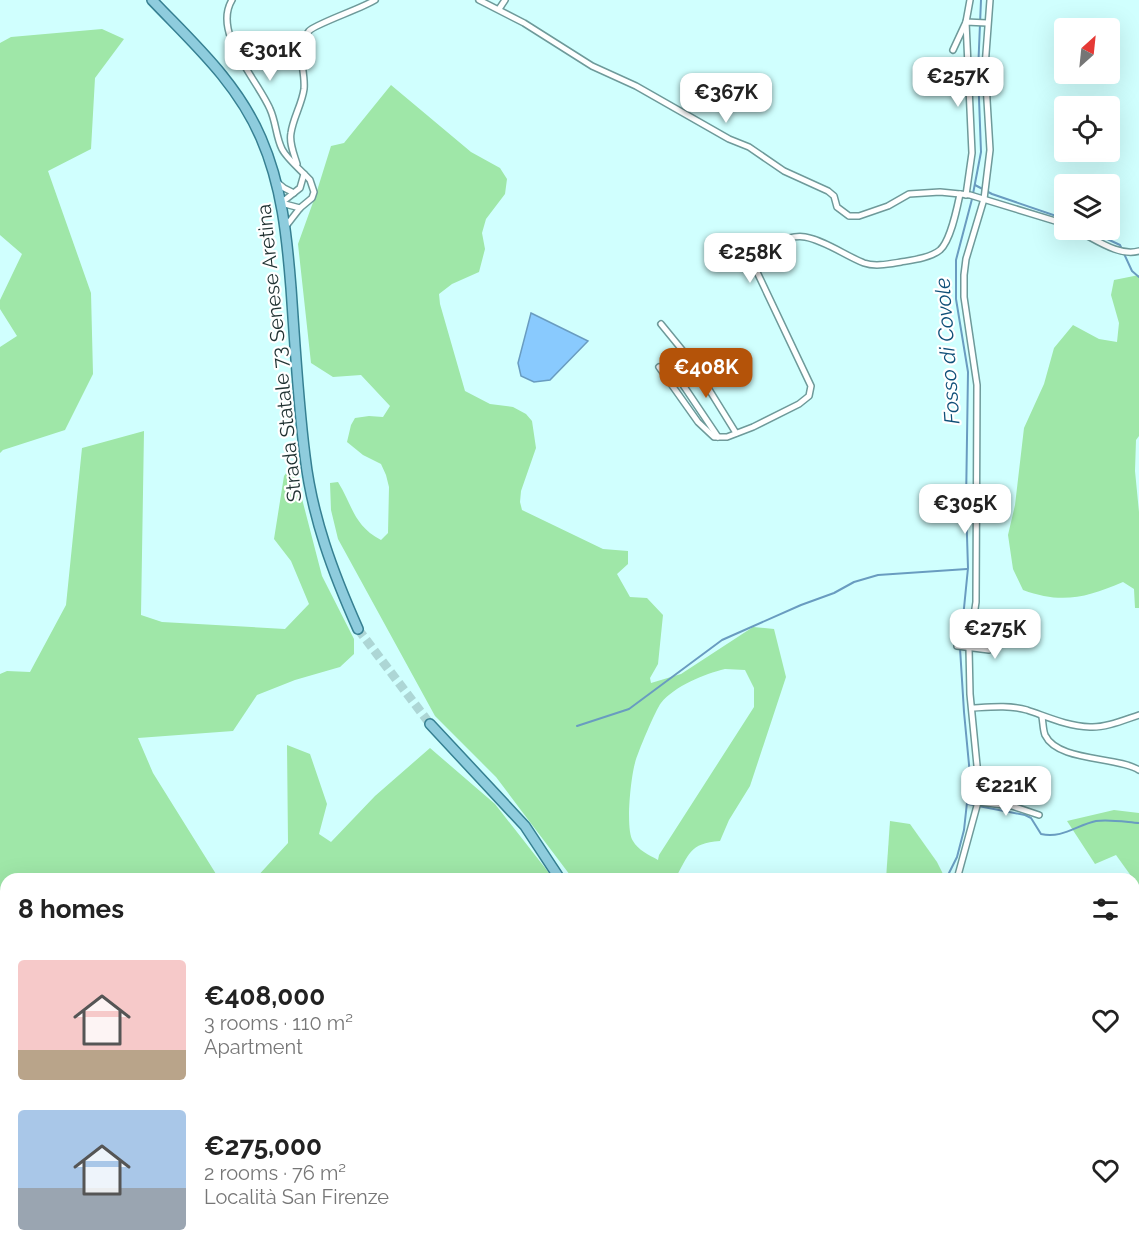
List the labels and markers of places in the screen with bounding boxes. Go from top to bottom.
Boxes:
pin: €301K [228,31,312,82]
pin: €257K [916,57,1000,108]
pin: €367K [684,73,768,124]
pin: €258K [708,233,792,284]
pin: €408K [664,348,748,399]
pin: €305K [923,484,1007,535]
pin: €275K [953,609,1037,660]
pin: €221K [964,766,1048,817]

